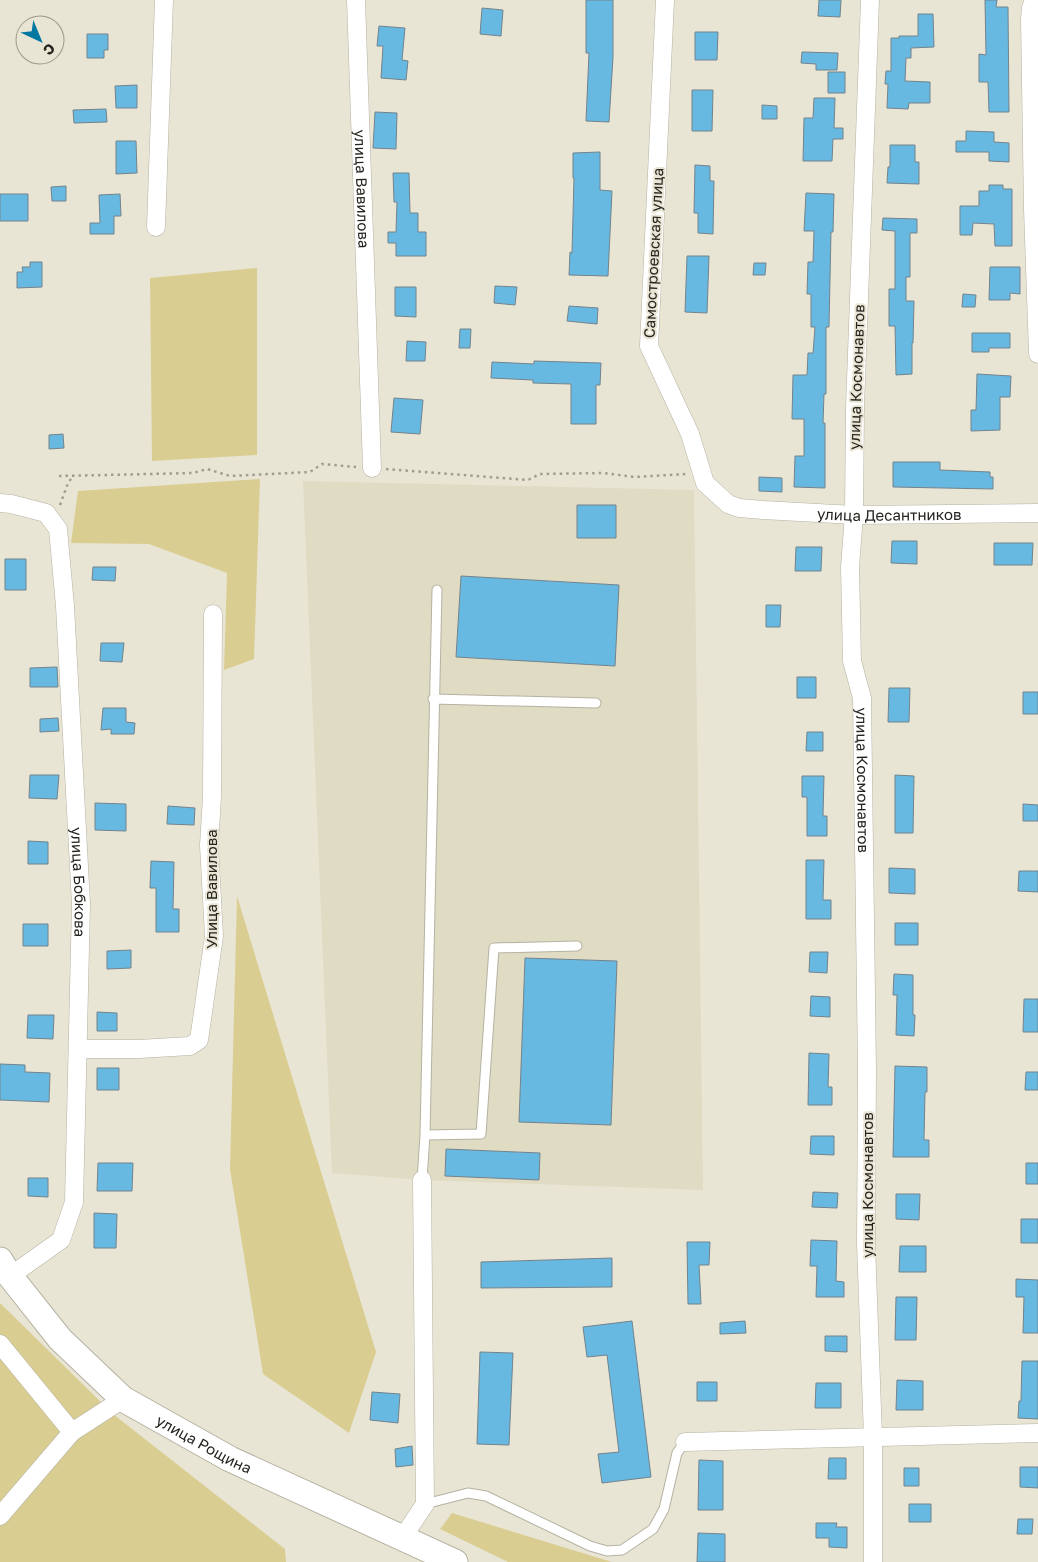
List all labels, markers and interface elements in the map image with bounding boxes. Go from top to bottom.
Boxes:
north arrow [15,15,65,65]
text: С [40,40,59,59]
street label: улица Вавилова [351,129,373,249]
street label: Самостроевская улица [640,167,666,339]
street label: улица Космонавтов [844,304,868,450]
street label: улица Десантников [816,504,962,524]
street label: улица Космонавтов [853,707,873,853]
street label: улица Бобкова [68,827,90,937]
street label: Улица Вавилова [202,829,220,949]
street label: улица Космонавтов [858,1112,876,1258]
street label: улица Рощина [153,1411,255,1477]

